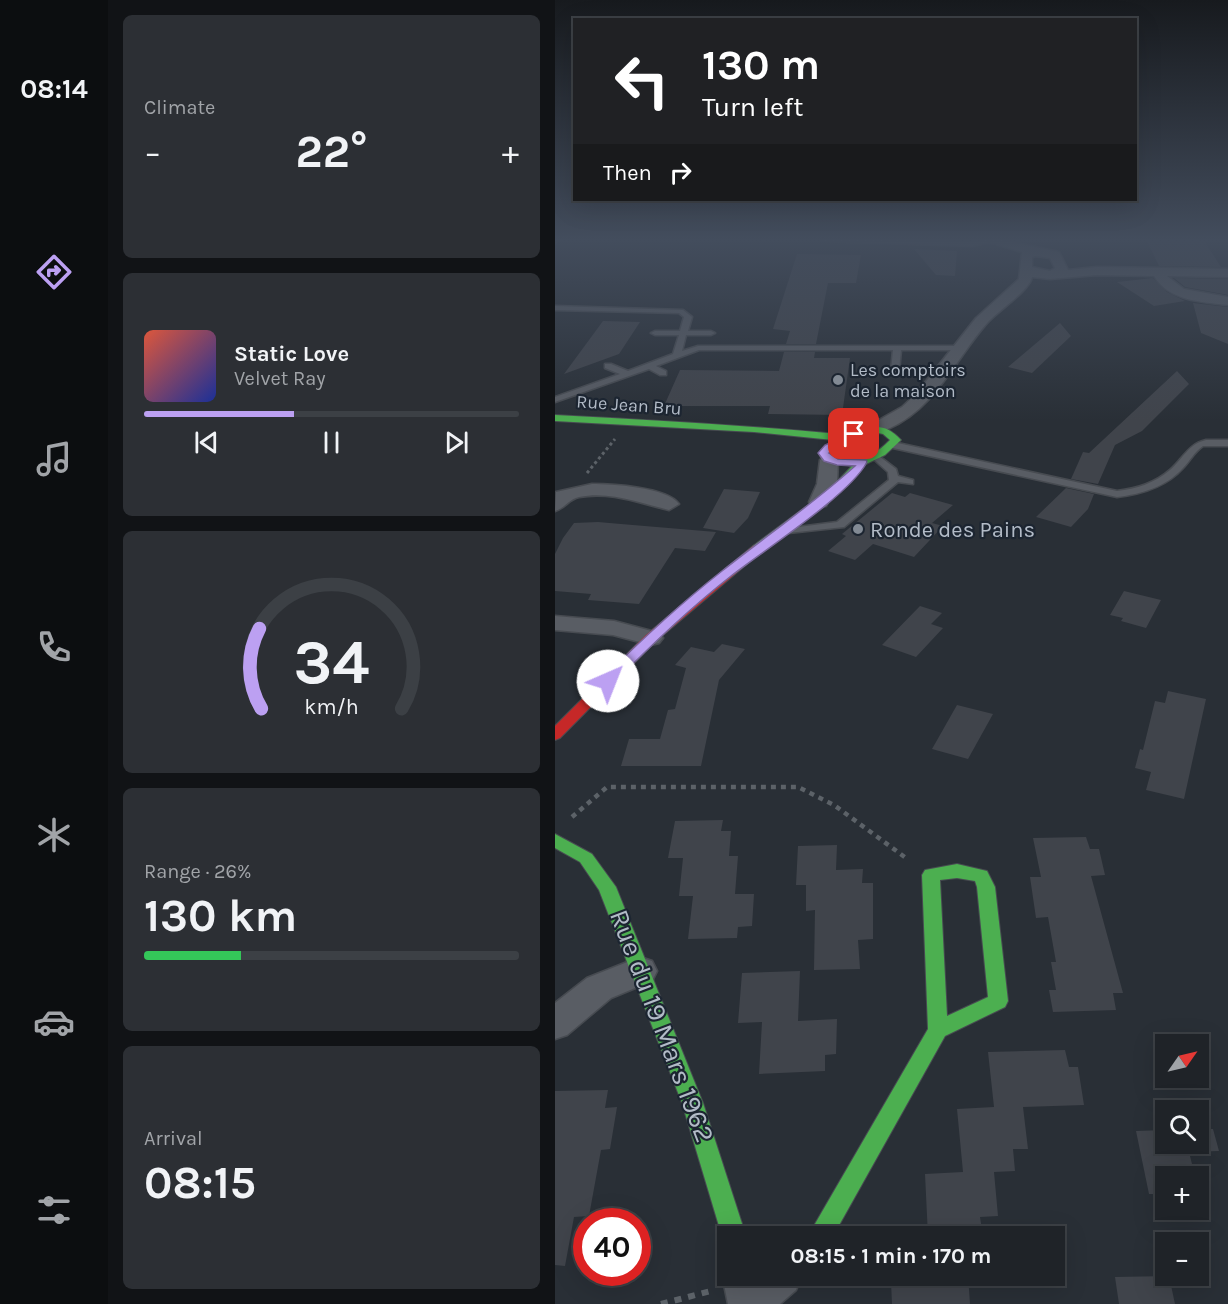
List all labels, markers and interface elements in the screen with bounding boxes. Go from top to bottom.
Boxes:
text: 130 m [702,40,820,90]
icon: left [603,42,681,120]
text: 08:14 [20,73,88,105]
text: Turn left [702,91,803,123]
text: Climate [144,96,215,119]
text: 22° [296,126,367,178]
text: − [144,133,161,171]
text: + [502,133,519,171]
icon: right [664,156,697,189]
text: Then [603,160,652,186]
icon: directions [33,251,75,293]
text: Static Love [234,341,349,367]
place label: Les comptoirs de la maison [850,359,966,402]
text: Velvet Ray [234,367,326,390]
marker: Les comptoirs de la maison [831,373,845,387]
street label: Rue Jean Bru [576,390,682,420]
pin [828,408,879,459]
icon: arrive [837,417,870,450]
icon: previous [190,426,223,459]
icon: pause [315,426,348,459]
icon: next [440,426,473,459]
icon: music [33,438,75,480]
place label: Ronde des Pains [870,517,1035,543]
marker: Ronde des Pains [851,522,865,536]
icon: phone [33,626,75,668]
text: 34 [294,626,369,699]
position arrow [576,649,640,713]
text: km/h [304,694,359,719]
icon: climate [33,814,75,856]
text: Range · 26% [144,860,252,883]
text: 130 km [144,890,297,942]
street label: Rue du 19 Mars 1962 [603,905,721,1147]
icon: car [33,1001,75,1043]
north arrow [1155,1034,1209,1088]
map controls [1155,1034,1209,1286]
button: search [1155,1100,1209,1154]
text: Arrival [144,1127,203,1150]
text: 08:15 [144,1157,256,1209]
button: + [1155,1166,1209,1220]
icon: filters [33,1189,75,1231]
speed limit sign: 40 [573,1208,651,1286]
button: − [1155,1232,1209,1286]
text: 08:15 · 1 min · 170 m [791,1243,991,1269]

